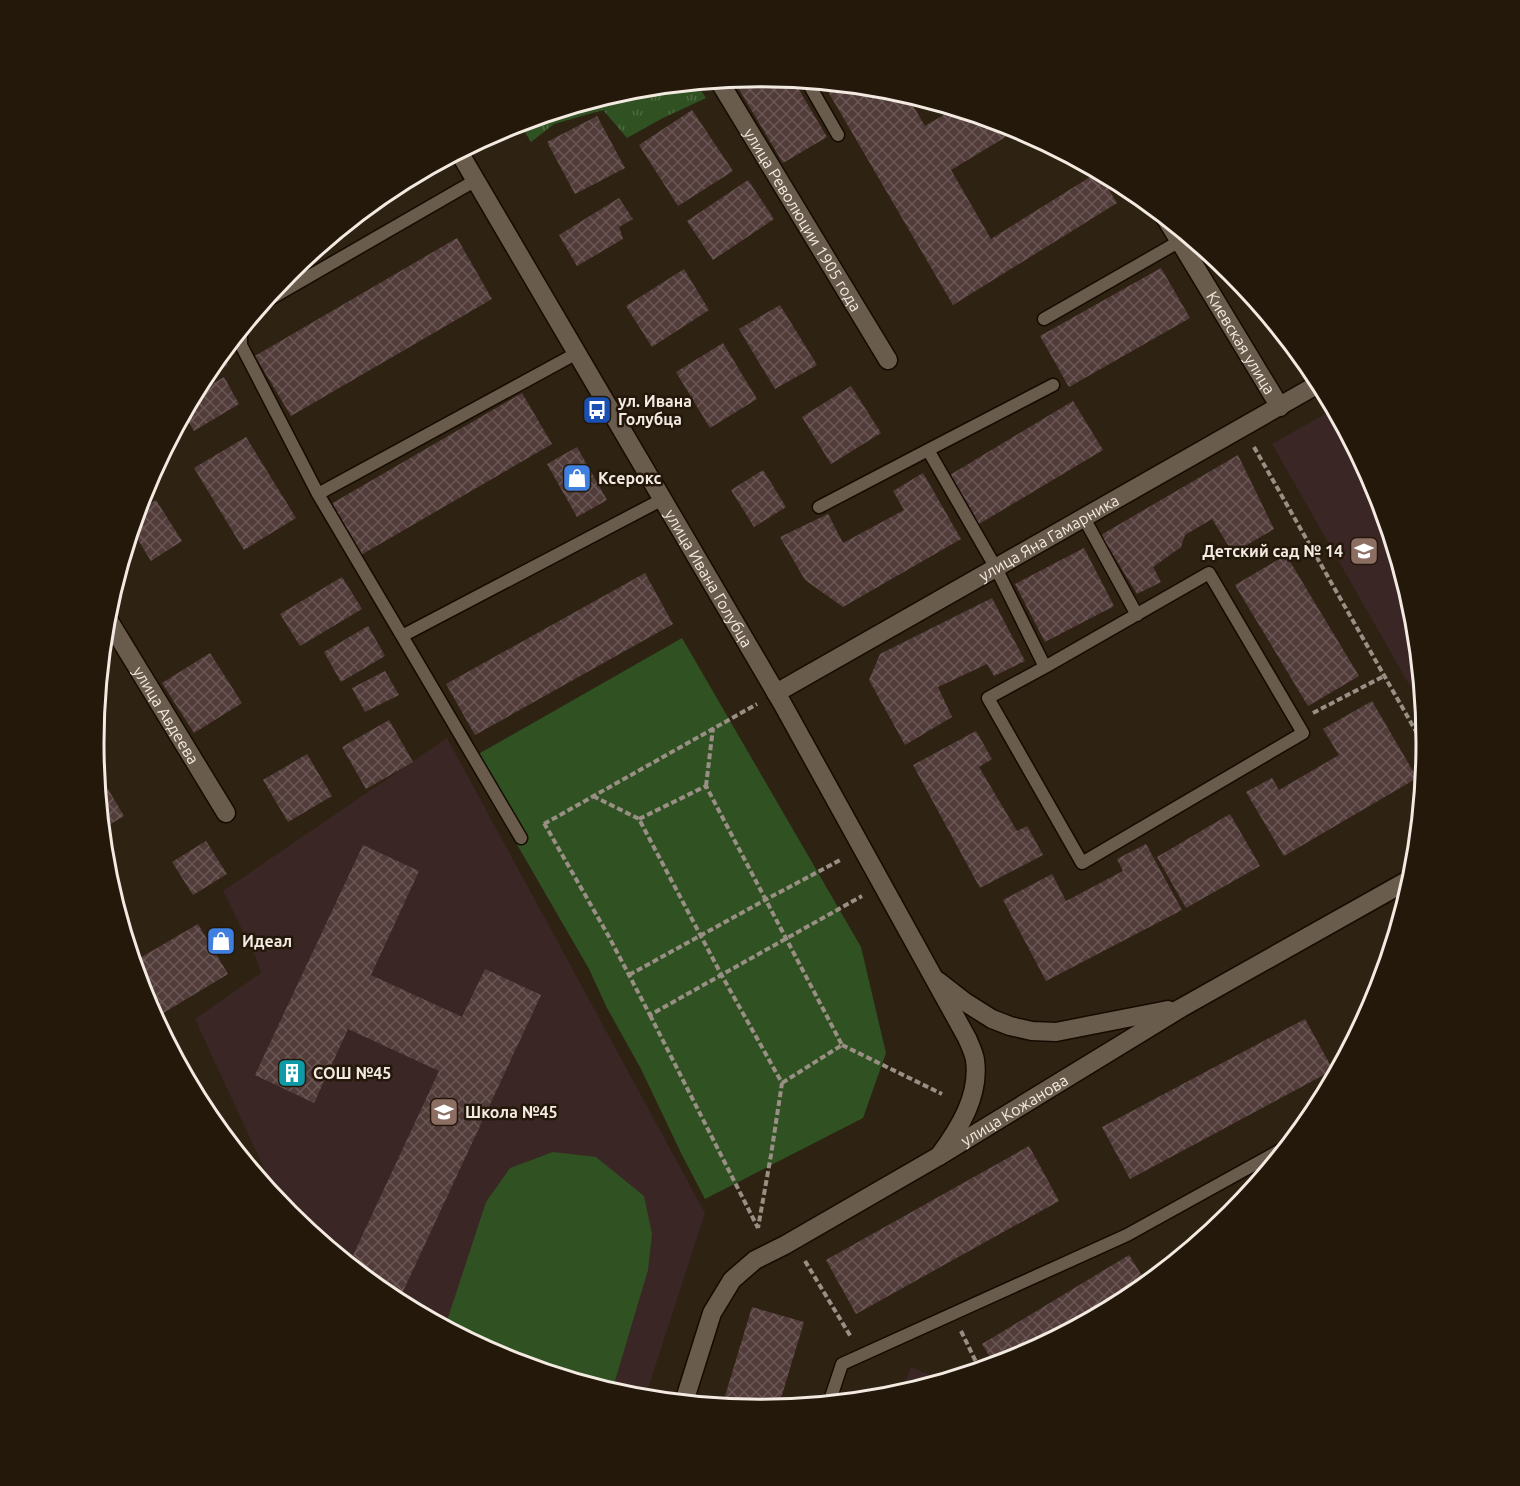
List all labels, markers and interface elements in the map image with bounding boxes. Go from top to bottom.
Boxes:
street label: улица Революции 1905 года [741,125,865,315]
street label: Киевская улица [1203,288,1279,397]
place label: ул. Ивана Голубца [618,392,692,428]
bus stop icon: ул. Ивана Голубца [581,394,613,426]
shop icon: Ксерокс [561,462,593,494]
place label: Ксерокс [598,469,661,487]
street label: улица Яна Гамарника [976,491,1122,585]
street label: улица Ивана Голубца [661,506,756,650]
school or university icon: Детский сад № 14 [1348,535,1380,567]
place label: Детский сад № 14 [1202,542,1343,560]
street label: улица Авдеева [130,663,203,767]
shop icon: Идеал [205,925,237,957]
place label: Идеал [242,932,292,950]
building icon: СОШ №45 [276,1057,308,1089]
place label: СОШ №45 [313,1064,391,1082]
street label: улица Кожанова [957,1070,1071,1150]
school or university icon: Школа №45 [428,1096,460,1128]
place label: Школа №45 [465,1103,558,1121]

